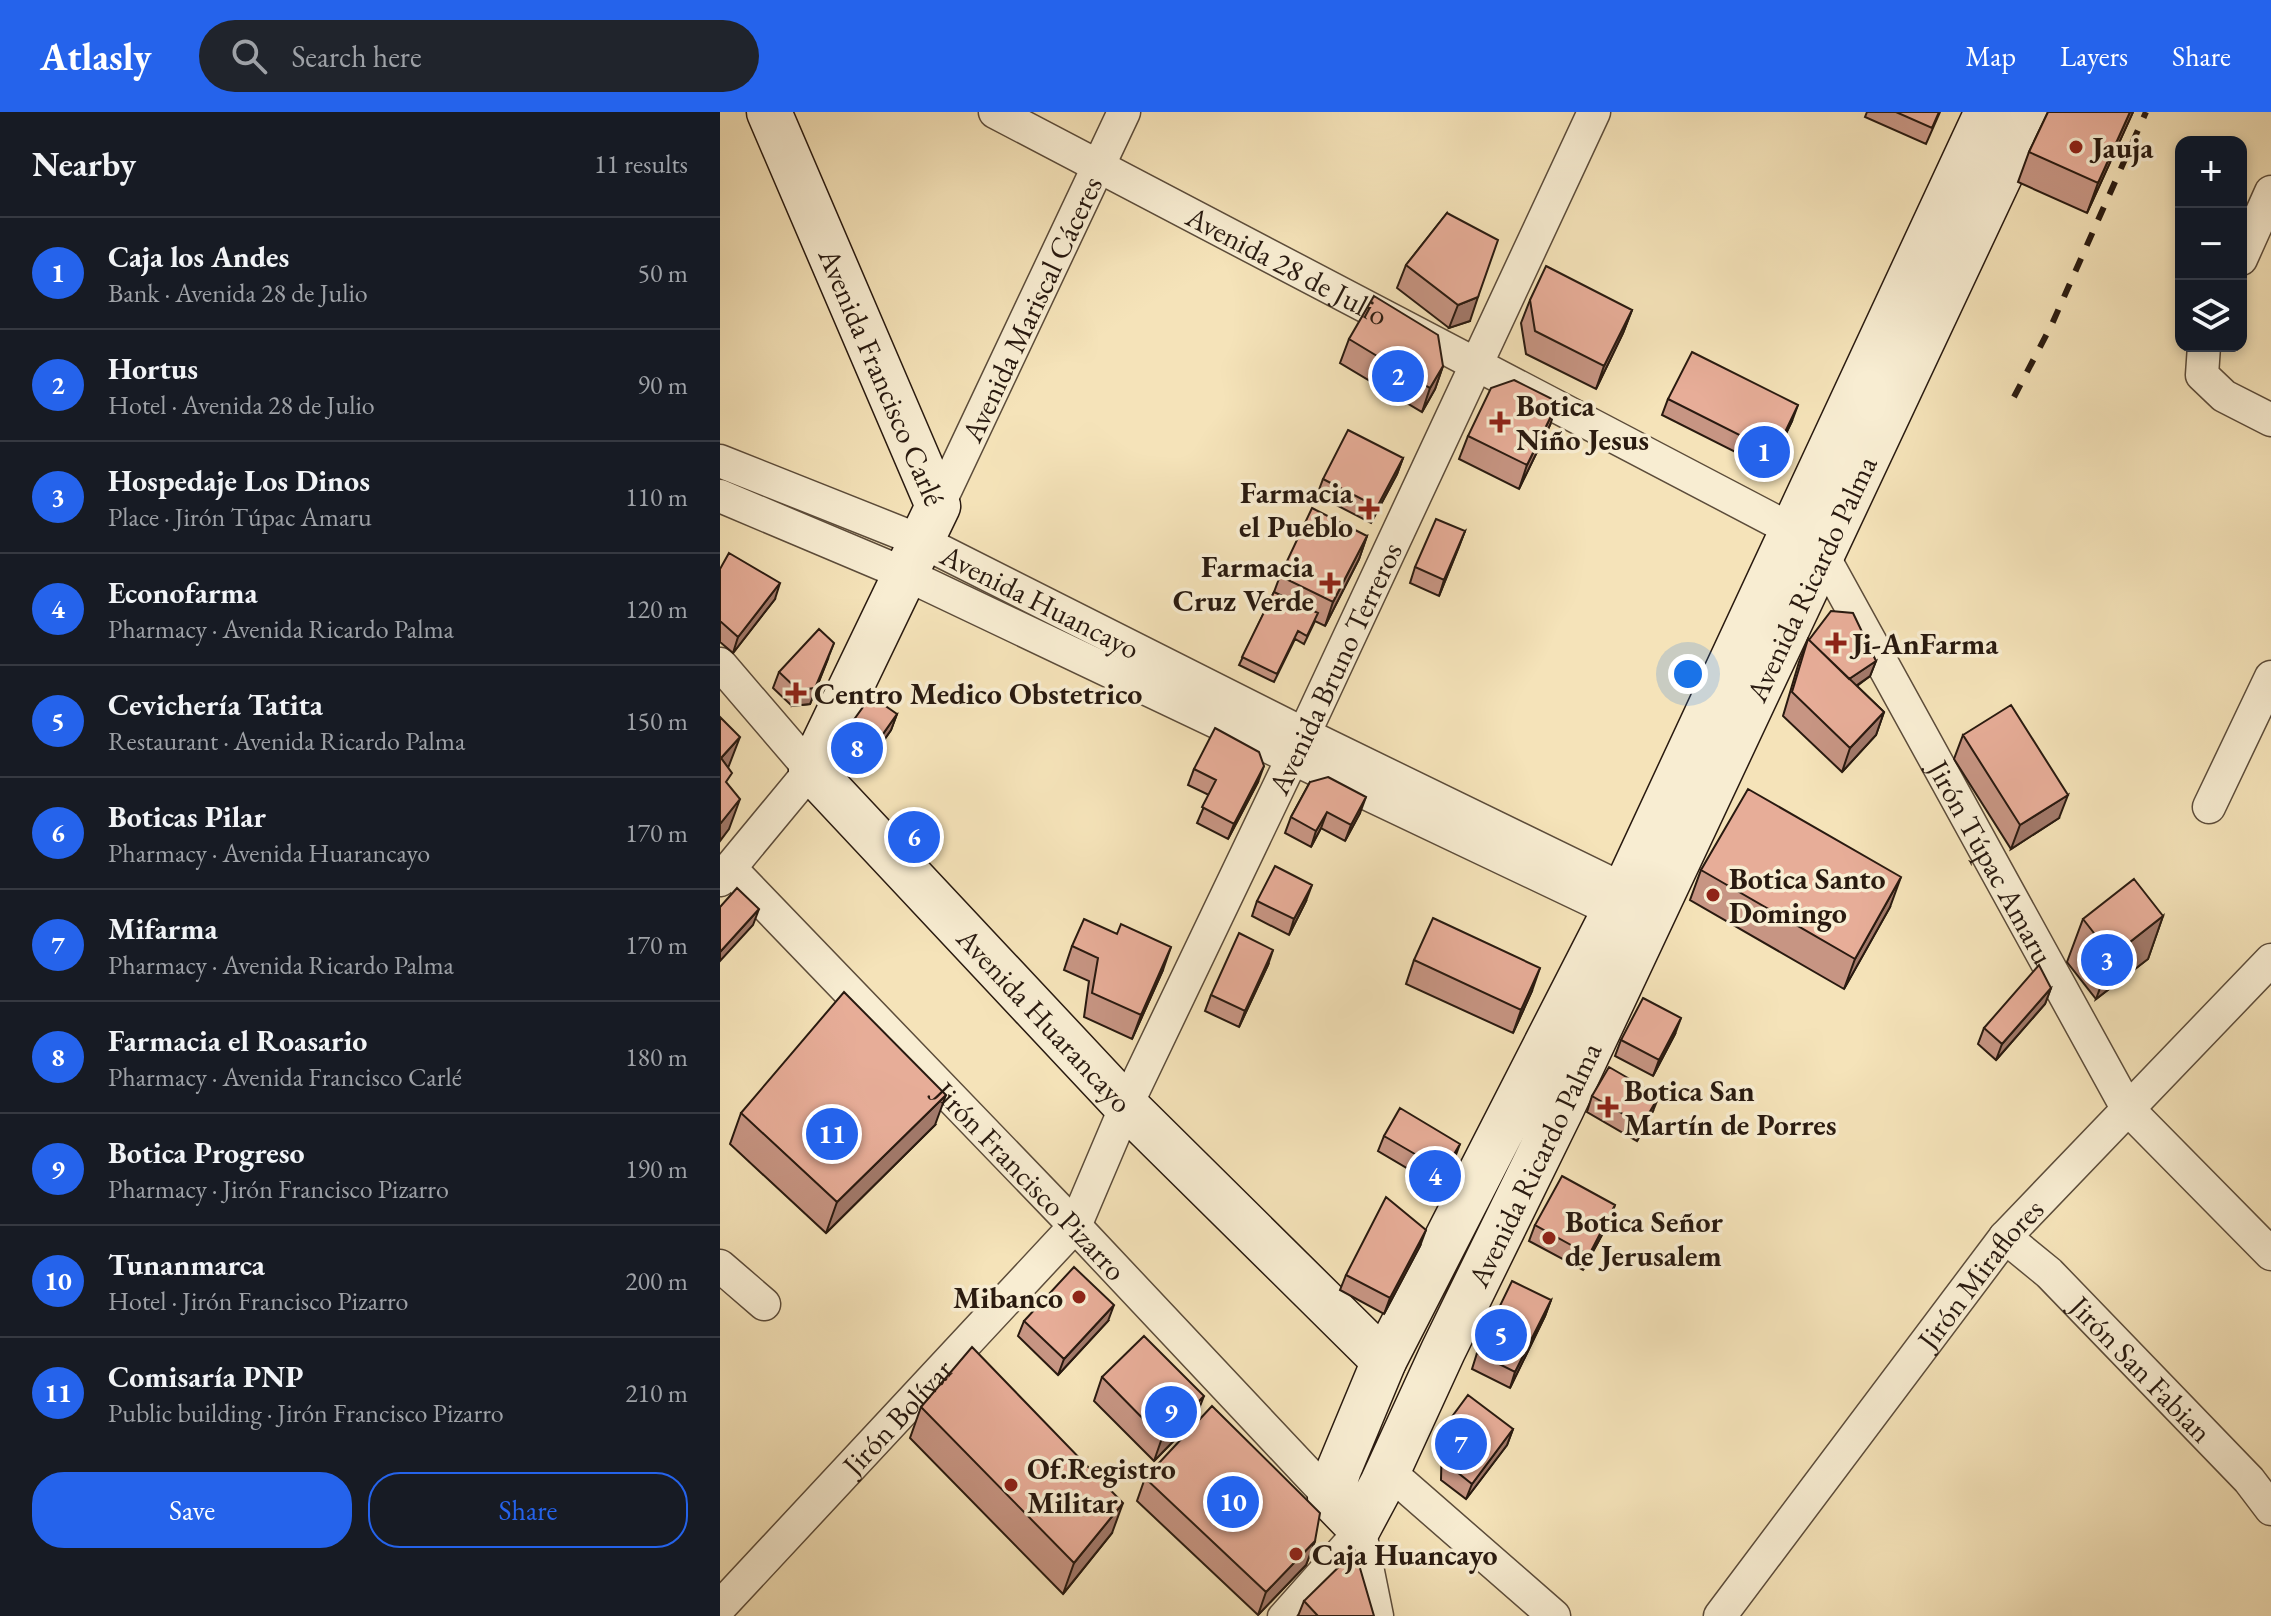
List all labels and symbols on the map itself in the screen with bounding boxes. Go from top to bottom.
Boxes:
place label: Jauja [2089,128,2154,167]
marker: Jauja [2067,138,2085,156]
street label: Avenida Mariscal Cáceres [951,170,1111,449]
street label: Avenida 28 de Julio [1179,196,1395,334]
street label: Avenida Francisco Carlé [810,241,955,511]
pin: 2 [1372,346,1424,406]
place label: Botica Niño Jesus [1516,386,1649,459]
marker: Botica Niño Jesus [1491,413,1509,431]
pin: 1 [1738,422,1790,482]
street label: Avenida Ricardo Palma [1736,449,1885,709]
place label: Farmacia el Pueblo [1239,473,1354,546]
marker: Farmacia el Pueblo [1360,500,1378,518]
street label: Avenida Huancayo [933,534,1146,668]
street label: Avenida Bruno Terreros [1258,536,1410,802]
place label: Farmacia Cruz Verde [1173,547,1315,620]
marker: Farmacia Cruz Verde [1321,574,1339,592]
place label: Ji-AnFarma [1849,624,1999,663]
marker: Ji-AnFarma [1827,634,1845,652]
your location [1668,654,1708,694]
place label: Centro Medico Obstetrico [814,674,1142,713]
marker: Centro Medico Obstetrico [785,682,807,704]
pin: 8 [831,718,883,778]
street label: Jirón Túpac Amaru [1918,750,2064,971]
pin: 6 [888,807,940,867]
place label: Botica Santo Domingo [1729,859,1886,932]
marker: Botica Santo Domingo [1704,886,1722,904]
street label: Avenida Huarancayo [948,918,1141,1121]
pin: 3 [2081,930,2133,990]
street label: Avenida Ricardo Palma [1458,1036,1610,1294]
street label: Jirón Francisco Pizarro [924,1071,1135,1289]
place label: Botica San Martín de Porres [1624,1071,1837,1144]
marker: Botica San Martín de Porres [1599,1098,1617,1116]
pin: 11 [806,1104,858,1164]
pin: 4 [1409,1146,1461,1206]
street label: Jirón Miraflores [1906,1190,2052,1359]
place label: Botica Señor de Jerusalem [1565,1202,1724,1275]
marker: Botica Señor de Jerusalem [1540,1229,1558,1247]
place label: Mibanco [953,1278,1063,1317]
street label: Jirón San Fabian [2060,1285,2221,1450]
marker: Mibanco [1070,1288,1088,1306]
pin: 5 [1475,1305,1527,1365]
street label: Jirón Bolívar [831,1350,961,1486]
pin: 9 [1145,1382,1197,1442]
pin: 7 [1435,1414,1487,1474]
place label: Of.Registro Militar [1027,1449,1176,1522]
pin: 10 [1207,1472,1259,1532]
marker: Of.Registro Militar [1002,1476,1020,1494]
place label: Caja Huancayo [1312,1535,1498,1574]
marker: Caja Huancayo [1287,1545,1305,1563]

